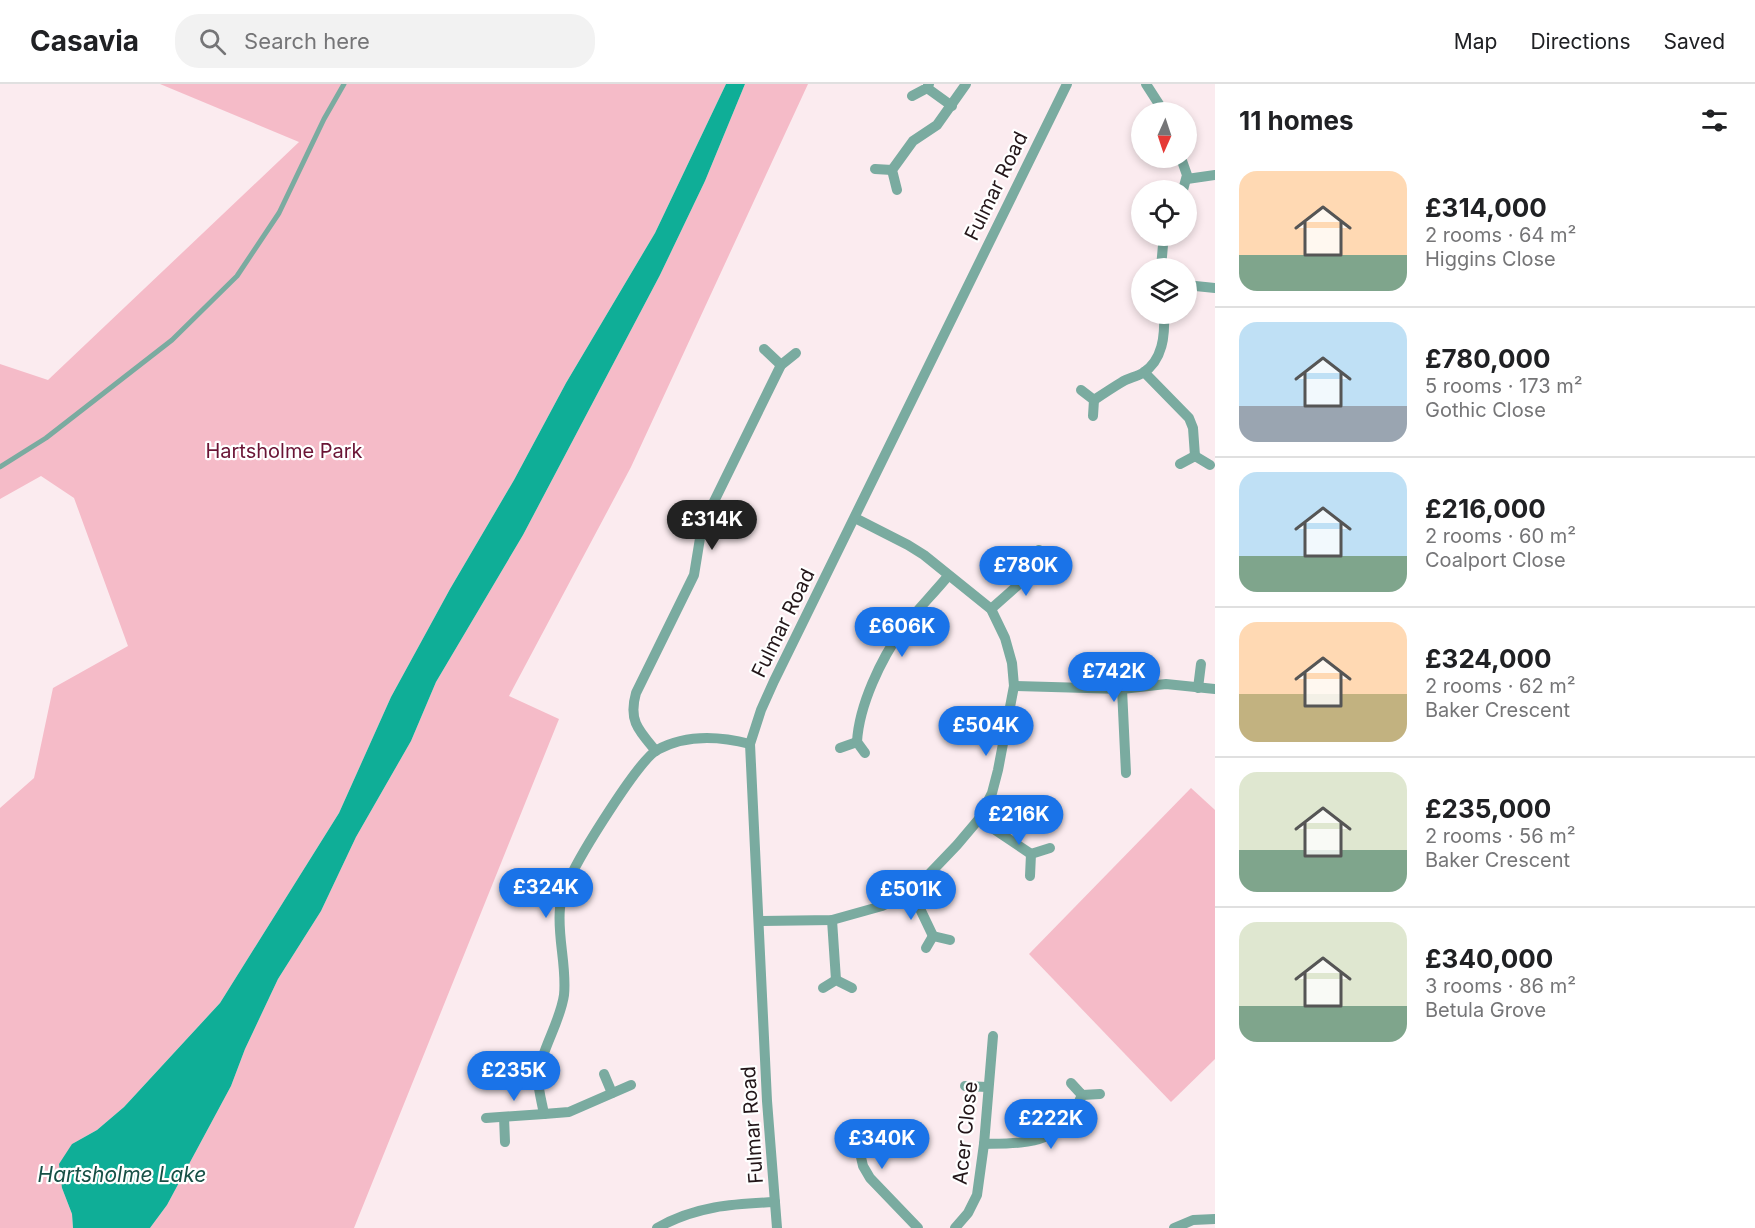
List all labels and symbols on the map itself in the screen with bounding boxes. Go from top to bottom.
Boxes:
north arrow [1131,102,1197,168]
street label: Fulmar Road [959,128,1033,244]
park label: Hartsholme Park [205,439,363,463]
pin: £314K [670,500,754,551]
pin: £780K [984,546,1068,597]
street label: Fulmar Road [746,565,820,681]
pin: £606K [860,607,944,658]
pin: £742K [1072,652,1156,703]
pin: £504K [944,706,1028,757]
pin: £216K [977,795,1061,846]
pin: £324K [504,868,588,919]
pin: £501K [869,870,953,921]
pin: £235K [472,1051,556,1102]
street label: Fulmar Road [736,1065,768,1185]
street label: Acer Close [948,1080,982,1186]
pin: £222K [1009,1099,1093,1150]
pin: £340K [840,1119,924,1170]
water label: Hartsholme Lake [38,1162,206,1187]

